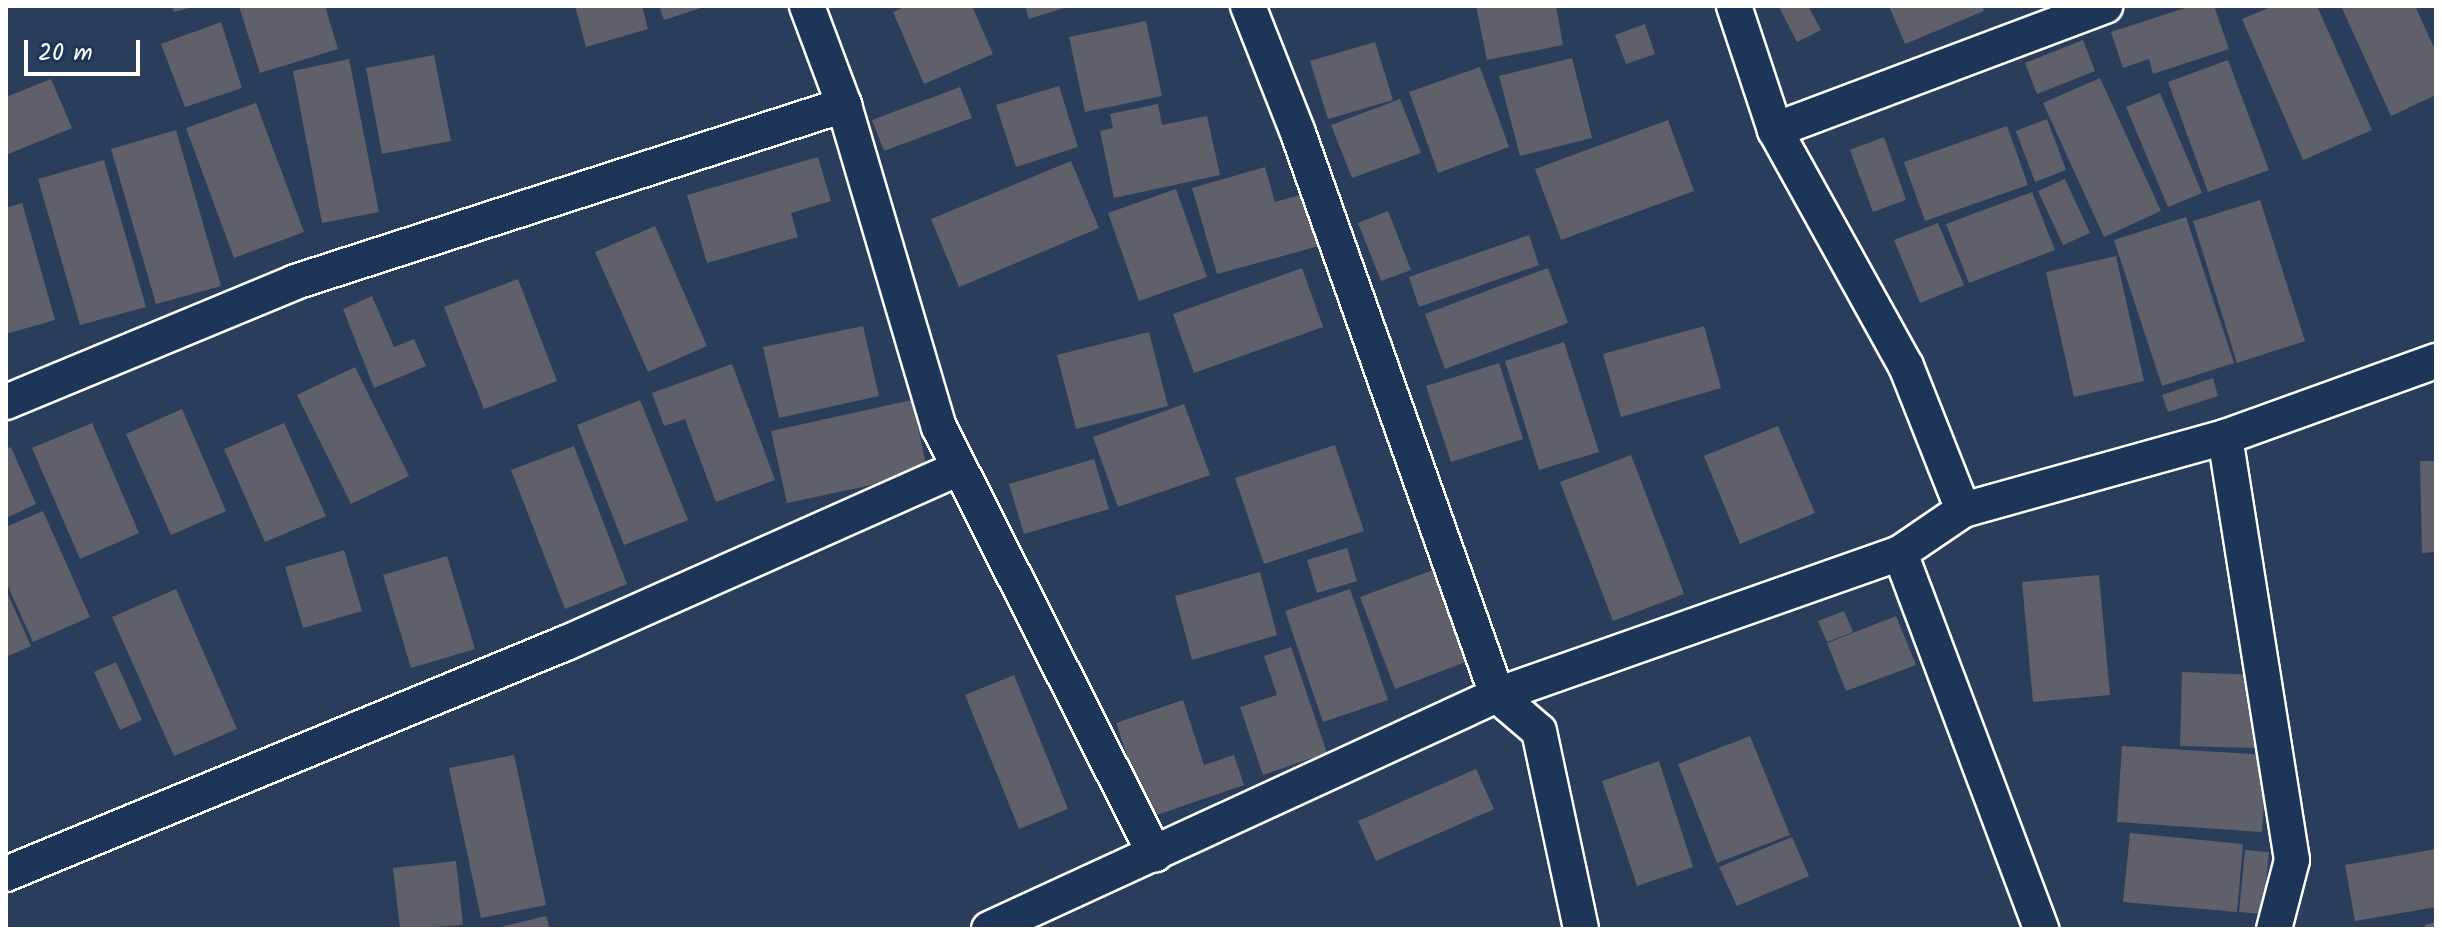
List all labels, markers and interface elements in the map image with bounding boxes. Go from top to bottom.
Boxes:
scale bar [28,24,144,74]
text: 20 m [38,34,93,73]

